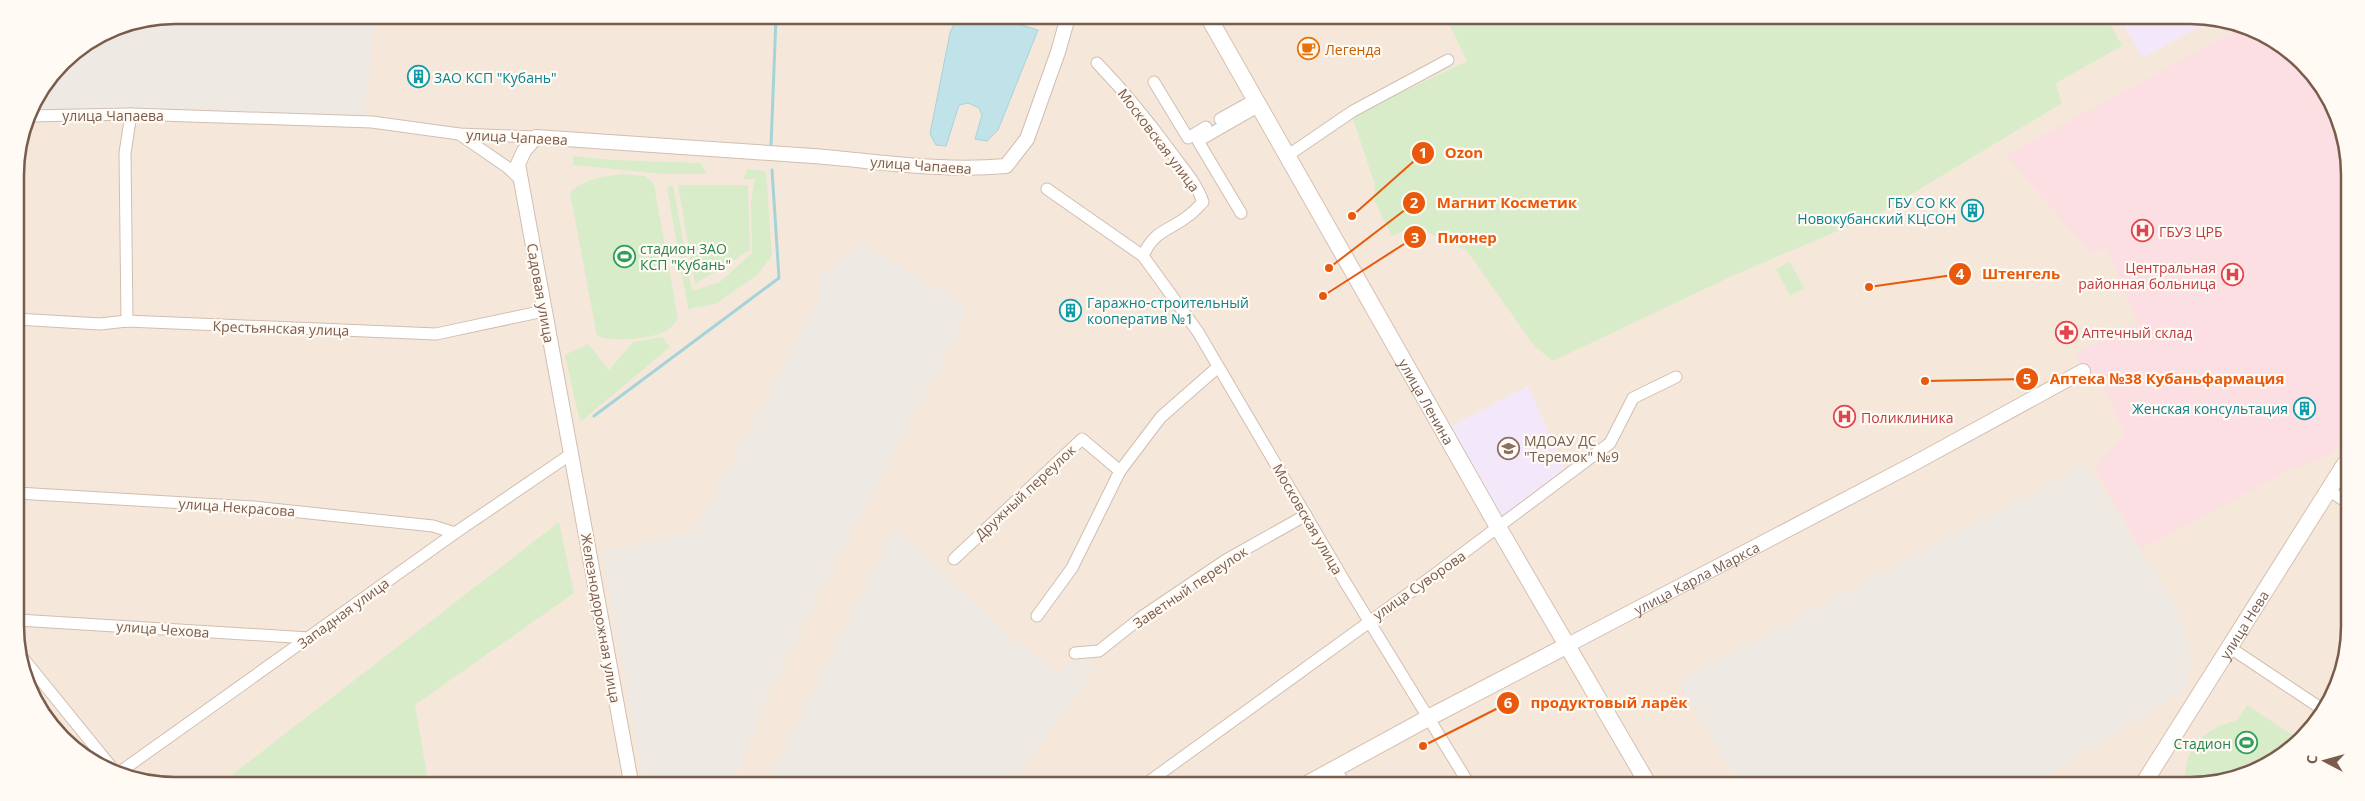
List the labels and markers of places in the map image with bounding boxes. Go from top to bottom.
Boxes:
cafe icon: Легенда [1297,37,1321,61]
place label: Легенда [1325,40,1381,59]
building icon: ЗАО КСП "Кубань" [406,65,430,89]
place label: ЗАО КСП "Кубань" [434,68,557,87]
callout: Ozon [1410,138,1494,168]
callout: Магнит Косметик [1401,188,1587,218]
place label: ГБУ СО КК Новокубанский КЦСОН [1797,193,1956,228]
building icon: ГБУ СО КК Новокубанский КЦСОН [1960,198,1984,222]
hospital icon: ГБУЗ ЦРБ [2131,219,2155,243]
callout: Пионер [1403,222,1507,252]
place label: ГБУЗ ЦРБ [2159,222,2223,241]
place label: стадион ЗАО КСП "Кубань" [640,239,731,274]
sports icon: стадион ЗАО КСП "Кубань" [612,244,636,268]
place label: Центральная районная больница [2078,258,2216,293]
callout: Штенгель [1947,259,2070,289]
hospital icon: Центральная районная больница [2220,263,2244,287]
place label: Гаражно-строительный кооператив №1 [1087,293,1249,328]
building icon: Гаражно-строительный кооператив №1 [1059,298,1083,322]
pharmacy icon: Аптечный склад [2054,320,2078,344]
place label: Аптечный склад [2082,323,2192,342]
callout: Аптека №38 Кубаньфармация [2014,364,2294,394]
building icon: Женская консультация [2292,396,2316,420]
place label: Женская консультация [2132,399,2288,418]
hospital icon: Поликлиника [1833,405,1857,429]
place label: Поликлиника [1861,408,1953,427]
place label: МДОАУ ДС "Теремок" №9 [1524,431,1619,466]
school or university icon: МДОАУ ДС "Теремок" №9 [1496,436,1520,460]
callout: продуктовый ларёк [1495,688,1697,718]
sports icon: Стадион [2235,731,2259,755]
place label: Стадион [2174,734,2231,753]

